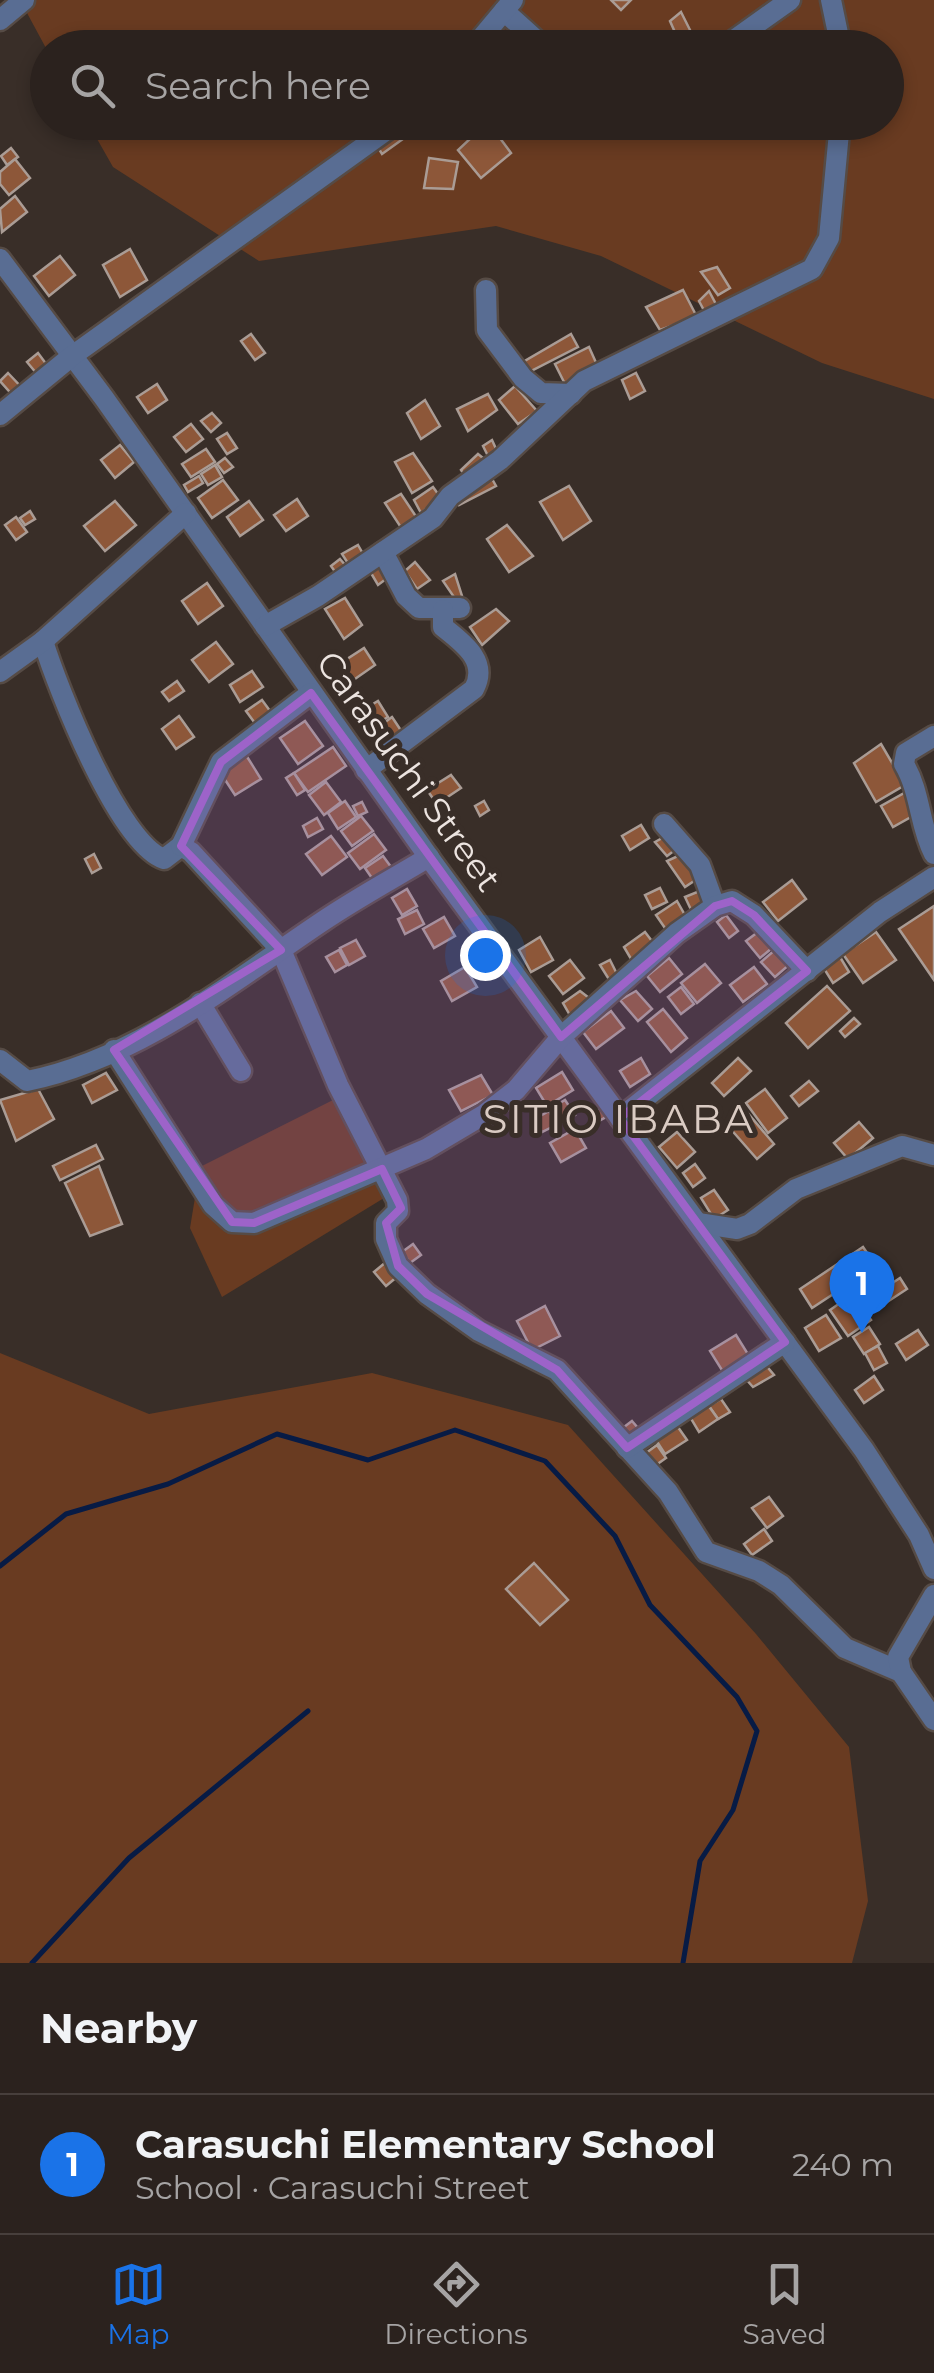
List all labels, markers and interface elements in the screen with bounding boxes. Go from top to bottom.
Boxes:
search box [30,30,904,140]
icon: search [65,58,120,113]
text: Search here [145,62,371,109]
street label: Carasuchi Street [307,642,511,900]
your location [460,930,511,981]
district label: SITIO IBABA [483,1094,755,1143]
pin: 1 [830,1250,894,1333]
text: Nearby [40,2002,197,2054]
text: Carasuchi Elementary School [135,2121,716,2168]
text: 1 [66,2145,79,2184]
text: 240 m [792,2145,894,2184]
text: School · Carasuchi Street [135,2168,530,2207]
tab: Map [107,2257,170,2351]
tab: Directions [384,2257,528,2351]
tab: Saved [742,2257,827,2351]

